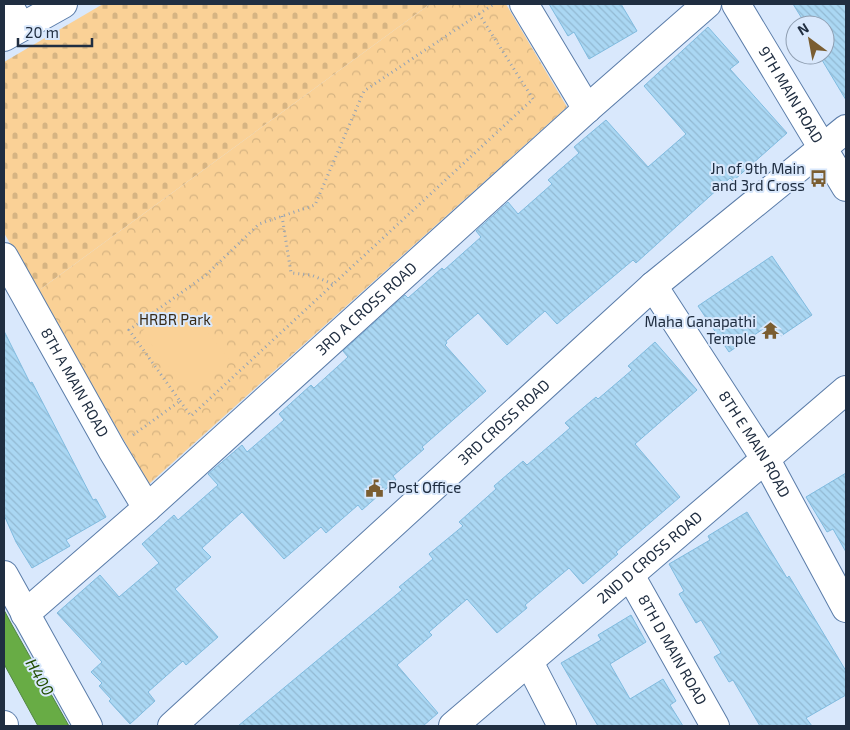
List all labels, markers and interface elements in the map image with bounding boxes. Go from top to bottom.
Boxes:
scale bar [18,15,91,47]
north arrow [785,15,835,65]
text: N [794,19,812,38]
text: 20 m [25,23,59,41]
street label: 9TH MAIN ROAD [756,43,827,146]
place label: Jn of 9th Main and 3rd Cross [710,159,805,194]
bus stop icon: Jn of 9th Main and 3rd Cross [809,168,829,188]
street label: 3RD A CROSS ROAD [312,258,420,358]
park label: HRBR Park [139,310,211,328]
place label: Maha Ganapathi Temple [645,312,756,347]
temple icon: Maha Ganapathi Temple [760,321,780,341]
street label: 8TH A MAIN ROAD [38,324,113,440]
street label: 3RD CROSS ROAD [454,375,553,468]
street label: 8TH E MAIN ROAD [715,387,795,500]
public building icon: Post Office [364,478,384,498]
place label: Post Office [388,478,461,496]
street label: 2ND D CROSS ROAD [593,507,705,607]
street label: 8TH D MAIN ROAD [635,591,711,708]
water label: H400 [22,655,59,699]

